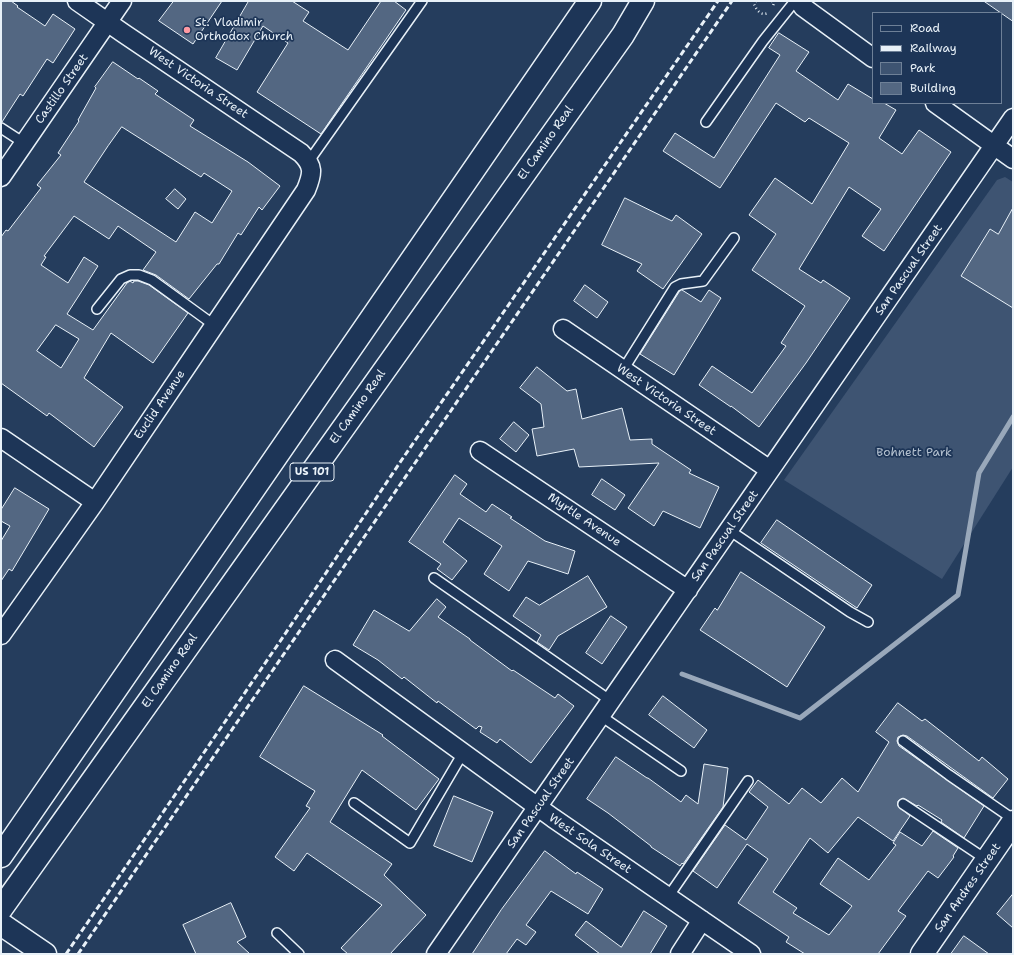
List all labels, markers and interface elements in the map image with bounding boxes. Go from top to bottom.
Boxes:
legend [872,12,1002,104]
place label: St. Vladimir Orthodox Church [195,16,293,44]
text: Road [910,20,940,36]
marker: St. Vladimir Orthodox Church [182,25,192,35]
text: Railway [910,40,957,56]
street label: West Victoria Street [145,44,251,122]
street label: Castillo Street [32,51,92,127]
text: Park [910,60,936,76]
text: Building [910,80,956,96]
street label: El Camino Real [515,103,577,183]
street label: San Pascual Street [872,222,946,318]
street label: West Victoria Street [613,361,719,439]
street label: El Camino Real [327,367,389,447]
street label: Euclid Avenue [132,368,188,442]
park label: Bohnett Park [876,446,952,460]
road number: US 101 [290,463,334,481]
street label: San Pascual Street [688,488,762,584]
street label: Myrtle Avenue [545,490,623,550]
street label: El Camino Real [139,631,201,711]
street label: San Pascual Street [504,755,578,851]
street label: West Sola Street [546,811,634,877]
street label: San Andres Street [932,841,1004,935]

